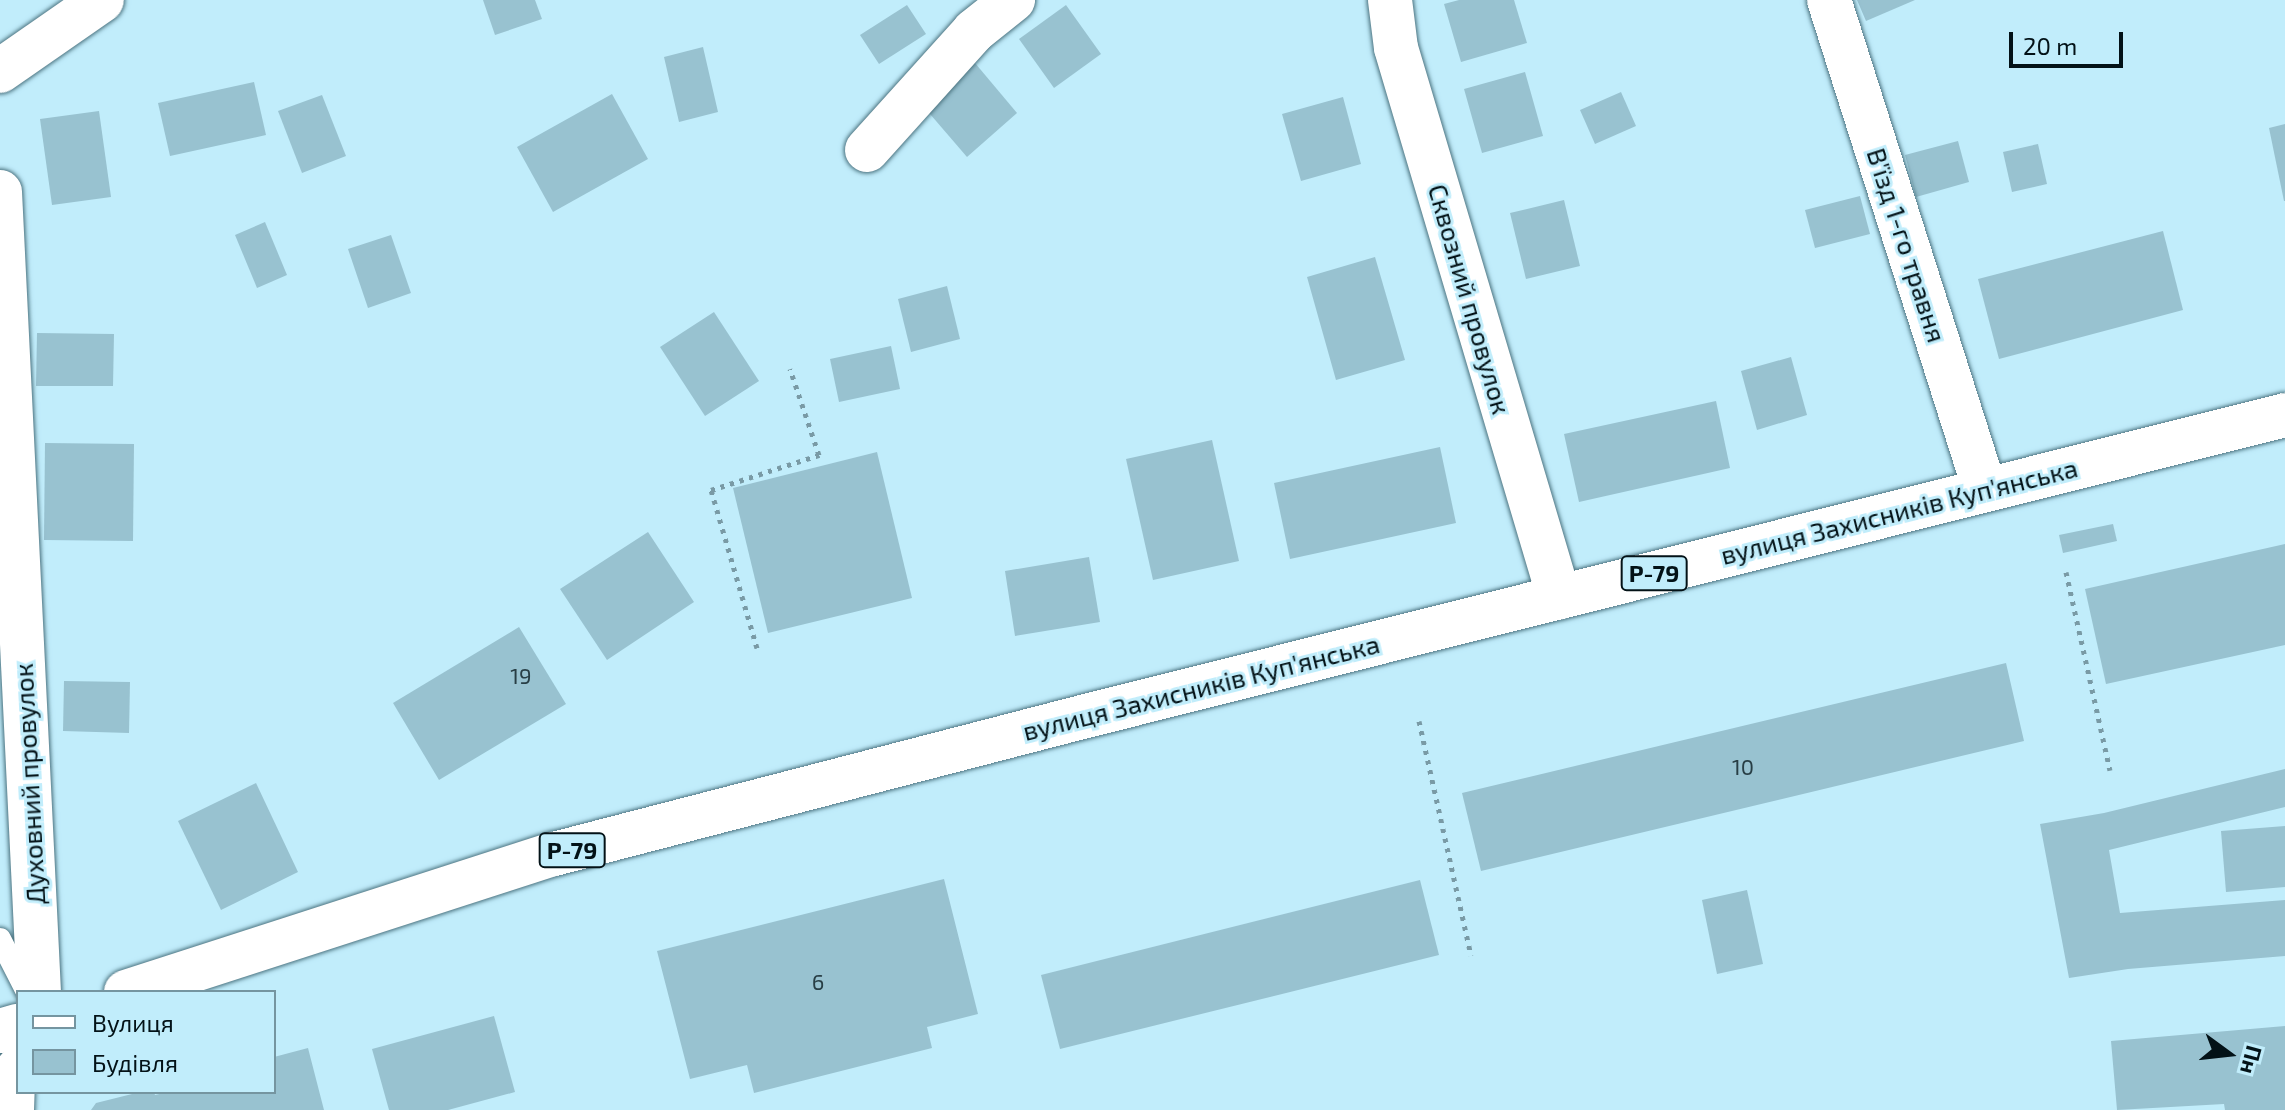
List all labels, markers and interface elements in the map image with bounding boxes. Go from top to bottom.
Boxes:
scale bar [2013,16,2127,66]
text: 20 m [2023,31,2077,60]
street label: В'їзд 1-го травня [1861,144,1953,346]
street label: Сквозний провулок [1422,180,1518,418]
street label: вулиця Захисників Куп'янська [1717,452,2081,570]
road number: Р-79 [1620,553,1688,593]
street label: вулиця Захисників Куп'янська [1019,628,1383,746]
street label: Духовний провулок [7,663,51,905]
house number: 19 [510,663,532,689]
house number: 10 [1732,754,1754,780]
road number: Р-79 [538,830,606,870]
house number: 6 [812,969,824,995]
legend [16,990,276,1094]
text: Вулиця [92,1008,174,1037]
north arrow [2189,1014,2269,1094]
text: Пн [2236,1043,2268,1077]
text: Будівля [92,1048,178,1077]

